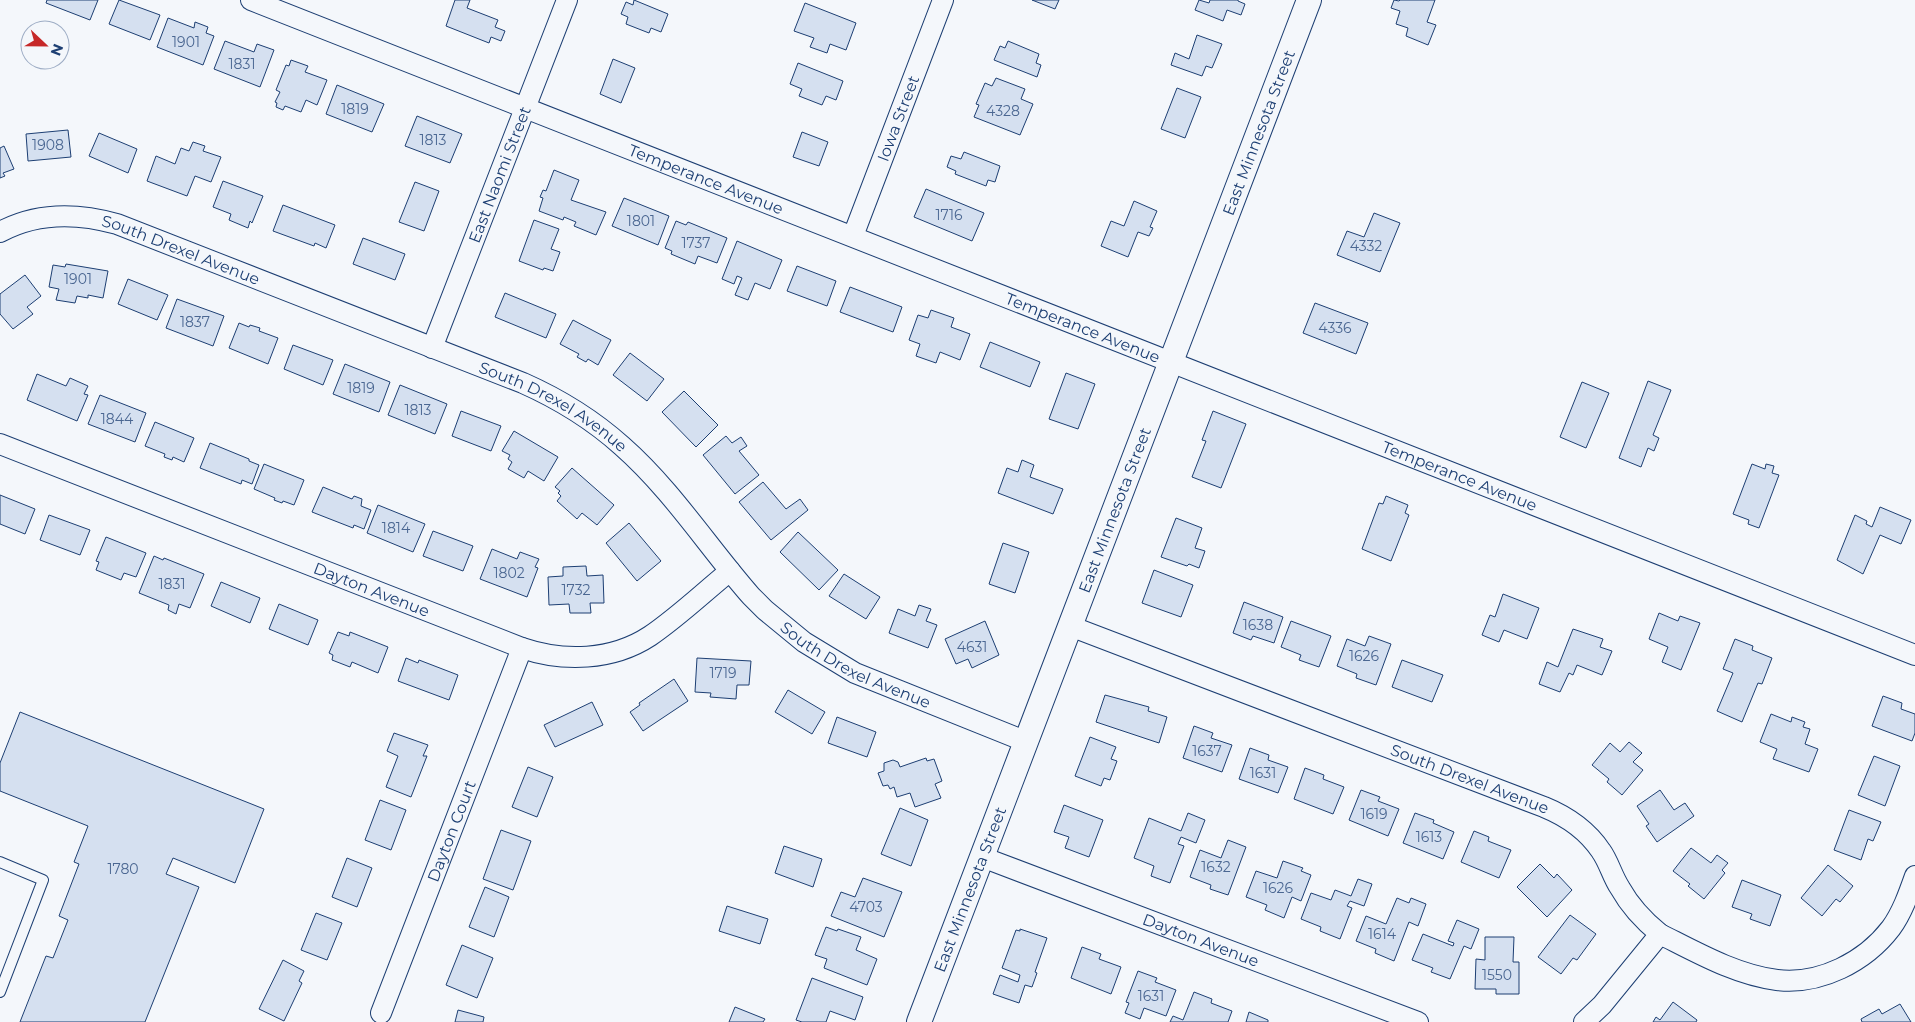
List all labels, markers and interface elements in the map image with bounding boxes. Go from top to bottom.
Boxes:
north arrow [20,20,70,70]
house number: 1901 [172,33,200,51]
text: N [47,41,68,58]
street label: East Minnesota Street [1218,47,1299,218]
house number: 1831 [229,55,255,73]
street label: Iowa Street [873,72,923,164]
house number: 1819 [341,100,369,118]
house number: 4328 [986,102,1020,120]
street label: East Naomi Street [464,103,535,246]
house number: 1813 [420,131,447,149]
house number: 1908 [32,136,64,154]
street label: Temperance Avenue [626,140,786,218]
house number: 1716 [935,206,963,224]
street label: South Drexel Avenue [100,211,263,289]
house number: 1801 [627,212,655,230]
house number: 1737 [681,234,711,252]
house number: 4332 [1350,237,1382,255]
house number: 1901 [64,270,92,288]
street label: Temperance Avenue [1003,288,1163,366]
house number: 1837 [180,313,210,331]
house number: 4336 [1318,319,1352,337]
street label: South Drexel Avenue [476,357,631,456]
house number: 1819 [347,379,375,397]
house number: 1813 [405,401,432,419]
house number: 1844 [101,410,134,428]
street label: East Minnesota Street [1074,424,1155,595]
street label: Temperance Avenue [1380,437,1540,515]
house number: 1814 [382,519,411,537]
street label: Dayton Avenue [311,558,432,620]
house number: 1802 [493,564,525,582]
house number: 1831 [159,575,185,593]
house number: 1732 [562,581,591,599]
house number: 1638 [1243,616,1273,634]
street label: South Drexel Avenue [777,617,934,712]
house number: 4631 [957,638,987,656]
house number: 1626 [1349,647,1379,665]
house number: 1719 [709,664,737,682]
street label: South Drexel Avenue [1388,740,1552,818]
house number: 1637 [1192,742,1222,760]
house number: 1631 [1250,764,1276,782]
street label: Dayton Court [423,777,480,885]
street label: East Minnesota Street [929,803,1010,975]
house number: 1619 [1360,805,1388,823]
house number: 1613 [1416,828,1442,846]
house number: 1632 [1201,858,1231,876]
house number: 1780 [107,860,139,878]
house number: 1626 [1263,879,1293,897]
house number: 4703 [849,898,883,916]
street label: Dayton Avenue [1140,909,1262,970]
house number: 1614 [1368,925,1397,943]
house number: 1550 [1482,966,1512,984]
house number: 1631 [1138,987,1164,1005]

